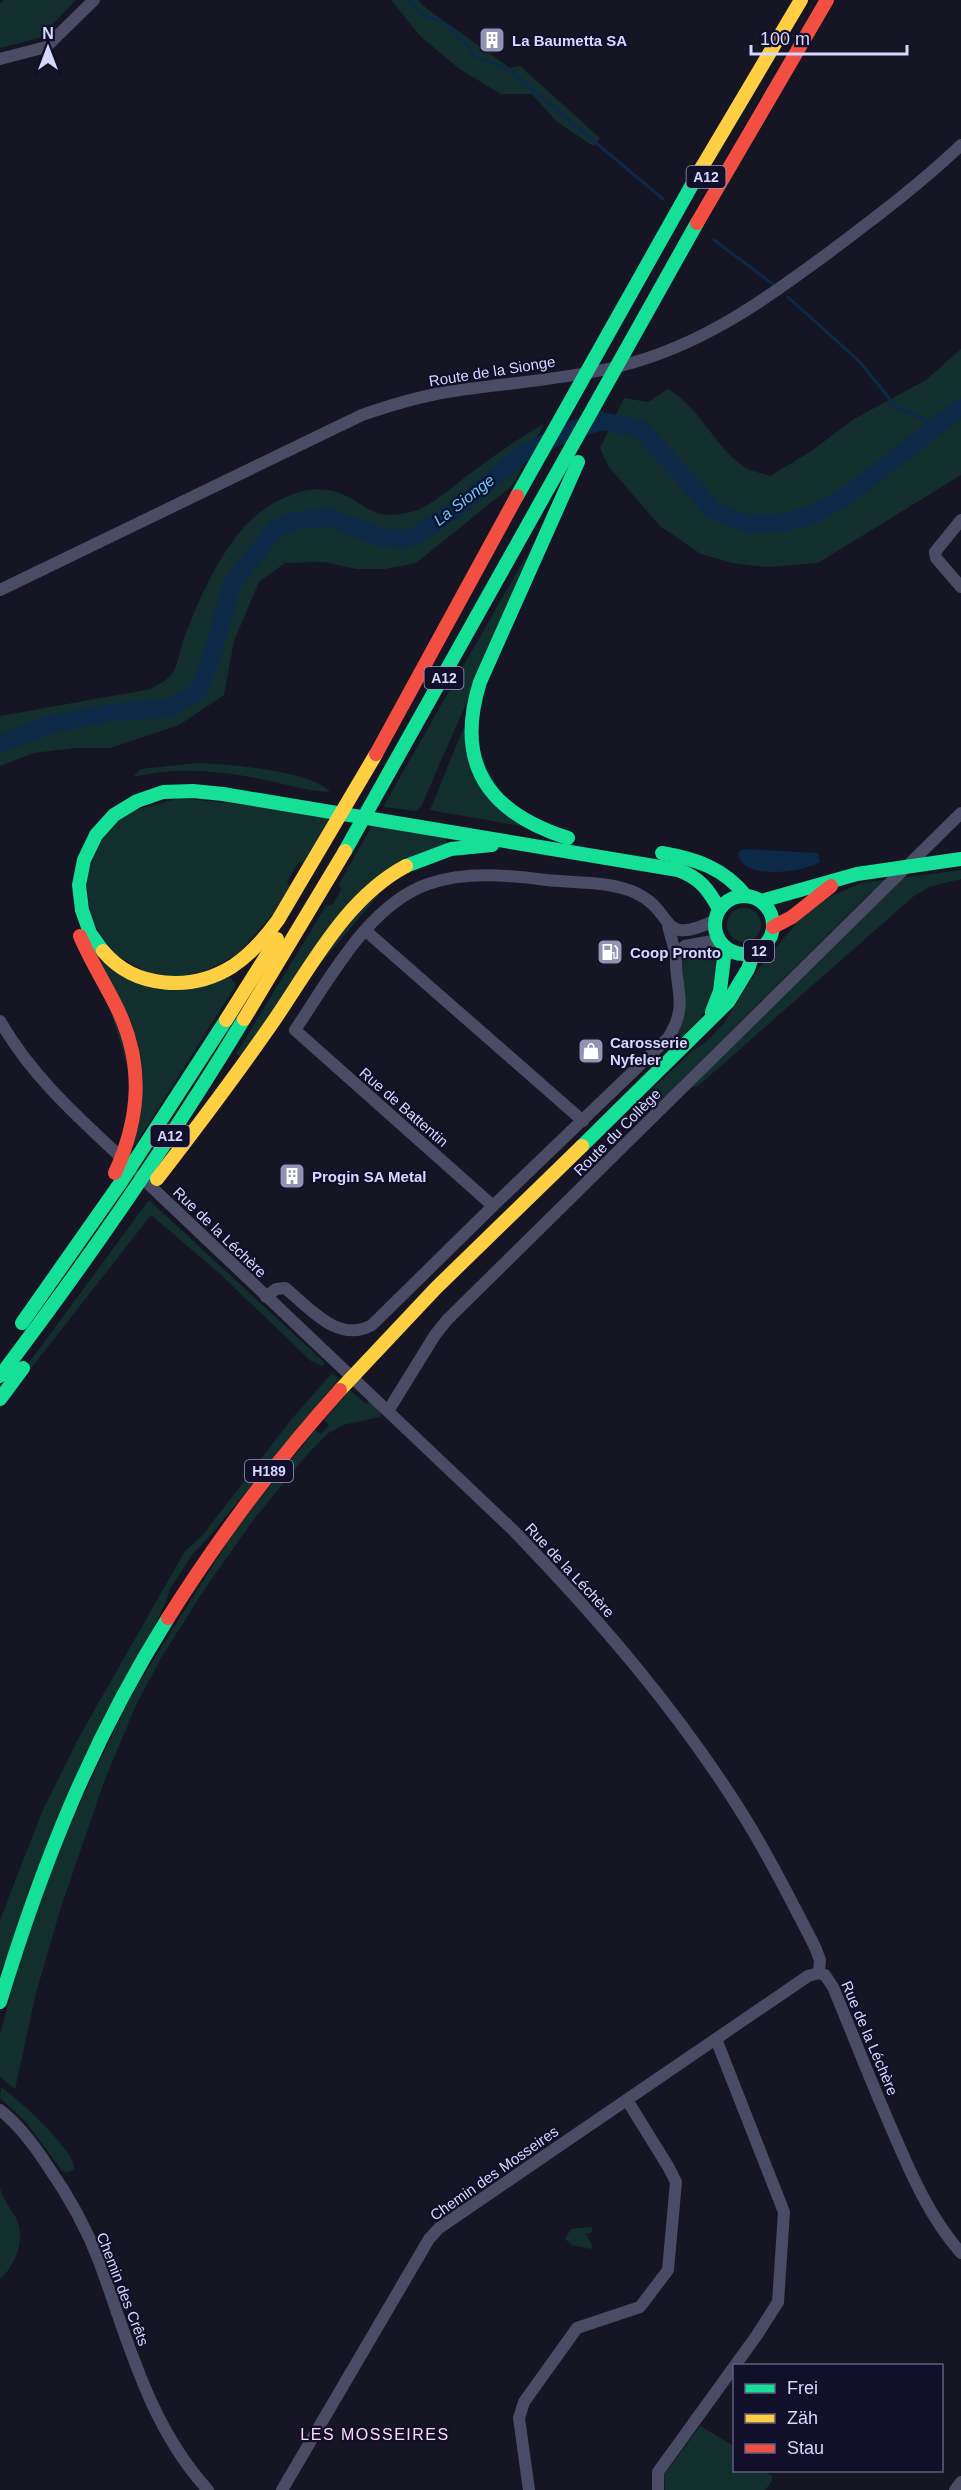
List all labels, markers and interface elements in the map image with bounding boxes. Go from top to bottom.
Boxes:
north arrow [18,18,78,78]
scale bar [751,18,907,56]
text: N [42,25,54,42]
building icon: La Baumetta SA [477,25,507,55]
text: 100 m [760,29,810,49]
place label: La Baumetta SA [512,32,627,49]
road number: A12 [686,166,726,188]
street label: Route de la Sionge [428,353,556,389]
water label: La Sionge [430,471,498,529]
road number: A12 [424,667,464,689]
fuel station icon: Coop Pronto [595,937,625,967]
road number: 12 [744,940,774,962]
place label: Coop Pronto [630,944,721,961]
place label: Carosserie Nyfeler [610,1034,688,1068]
shop icon: Carosserie Nyfeler [576,1036,606,1066]
street label: Rue de Battentin [356,1064,452,1150]
street label: Route du Collège [570,1085,664,1179]
road number: A12 [150,1125,190,1147]
building icon: Progin SA Metal [277,1161,307,1191]
place label: Progin SA Metal [312,1168,426,1185]
street label: Rue de la Léchère [170,1183,270,1281]
road number: H189 [245,1460,293,1482]
street label: Rue de la Léchère [522,1519,618,1621]
street label: Rue de la Léchère [838,1978,902,2098]
street label: Chemin des Mosseires [427,2122,561,2224]
street label: Chemin des Crêts [94,2230,152,2348]
legend [733,2364,943,2472]
text: Frei [787,2378,818,2398]
text: Zäh [787,2408,818,2428]
district label: LES MOSSEIRES [300,2426,450,2443]
text: Stau [787,2438,824,2458]

